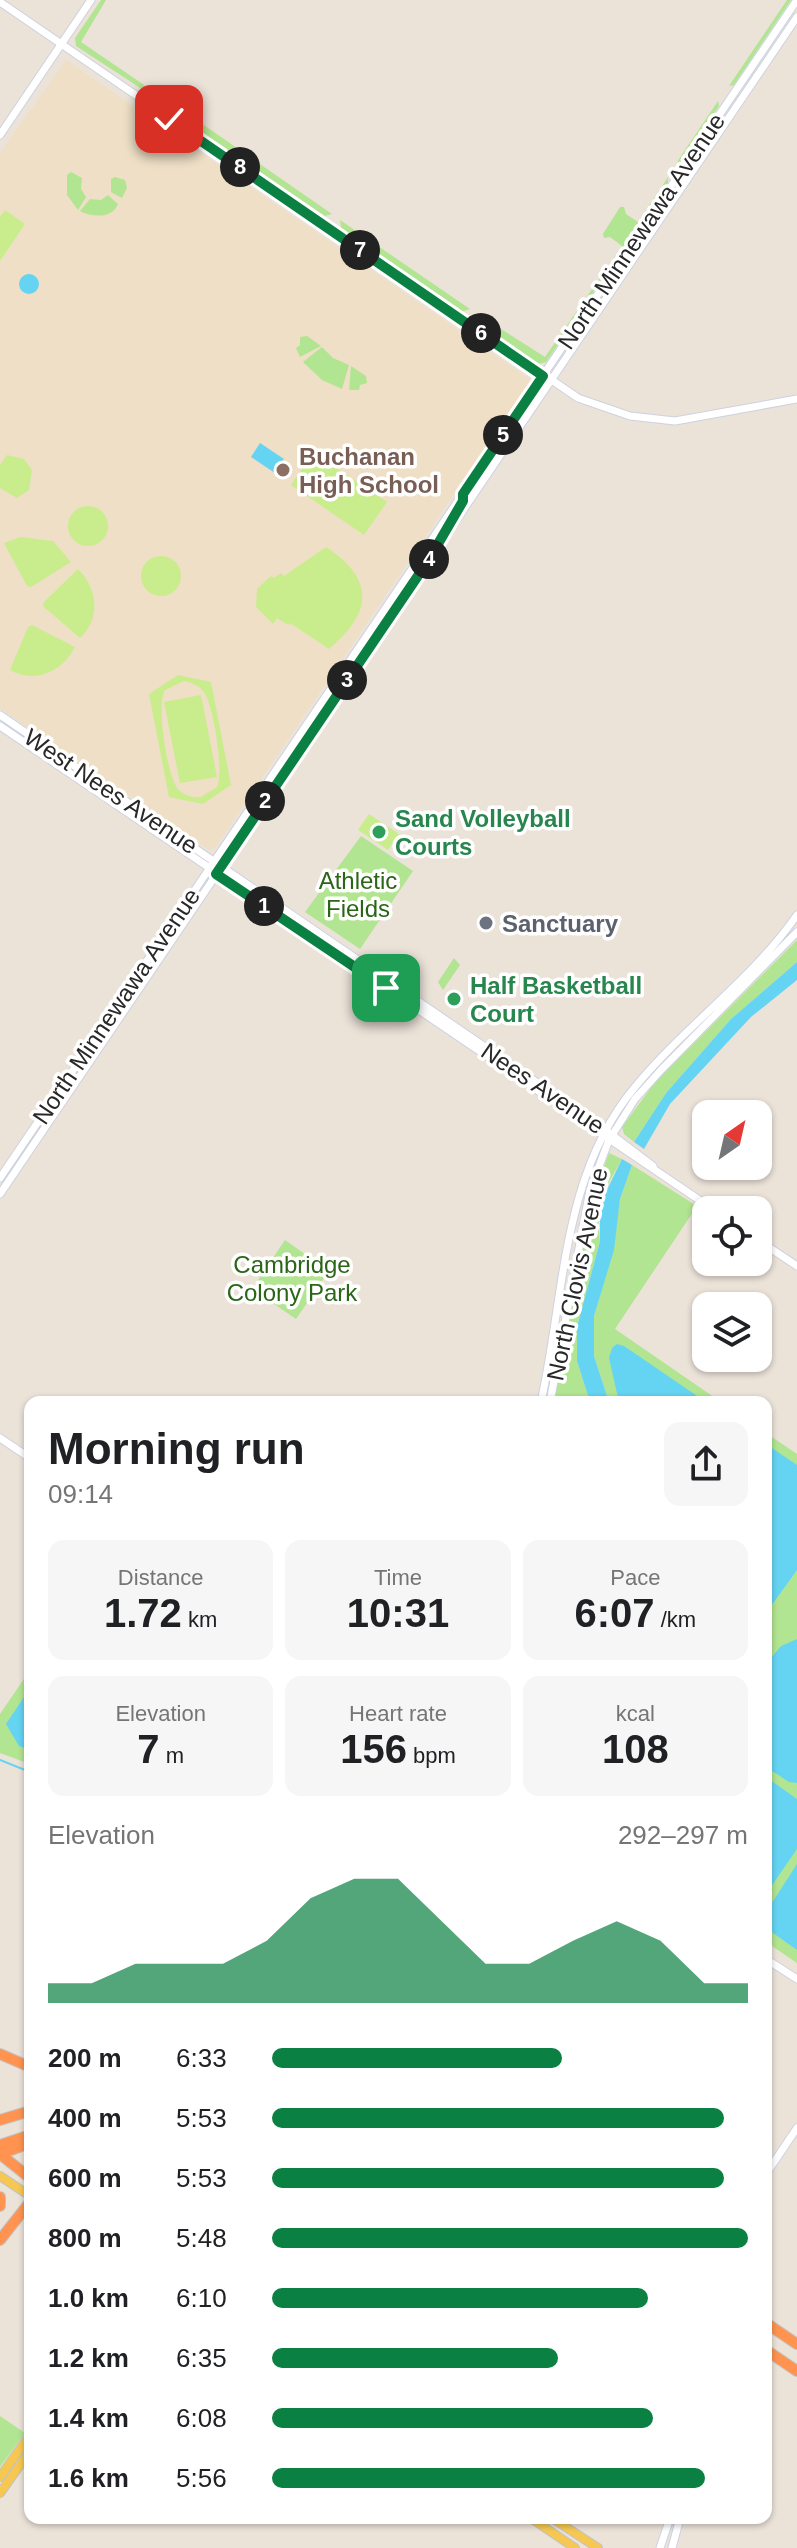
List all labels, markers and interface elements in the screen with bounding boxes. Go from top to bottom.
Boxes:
pin [135,85,203,153]
icon: check [147,97,191,141]
street label: North Minnewawa Avenue [552,108,730,354]
pin: 8 [220,147,260,187]
text: 8 [234,154,246,179]
pin: 7 [340,230,380,270]
text: 7 [354,237,366,262]
pin: 6 [461,313,501,353]
text: 6 [475,320,487,345]
pin: 5 [483,415,523,455]
text: 5 [497,422,509,447]
place label: Buchanan High School [299,443,439,498]
marker: Buchanan High School [274,461,292,479]
pin: 4 [409,539,449,579]
text: 4 [423,546,435,571]
pin: 3 [327,660,367,700]
text: 3 [341,667,353,692]
street label: West Nees Avenue [19,723,203,859]
pin: 2 [245,781,285,821]
text: 2 [259,788,271,813]
place label: Sand Volleyball Courts [395,805,571,860]
marker: Sand Volleyball Courts [370,823,388,841]
park label: Athletic Fields [319,867,397,922]
street label: North Minnewawa Avenue [27,883,205,1129]
pin: 1 [244,886,284,926]
text: 1 [258,893,270,918]
place label: Sanctuary [502,910,619,937]
marker: Sanctuary [477,914,495,932]
pin [352,954,420,1022]
icon: arrive [364,966,408,1010]
place label: Half Basketball Court [470,972,642,1027]
marker: Half Basketball Court [445,990,463,1008]
street label: Nees Avenue [476,1037,610,1139]
north arrow [692,1100,772,1180]
map controls [692,1100,772,1372]
street label: North Clovis Avenue [541,1165,613,1383]
button: locate [692,1196,772,1276]
park label: Cambridge Colony Park [227,1251,358,1306]
button: layers [692,1292,772,1372]
button: share [664,1422,748,1506]
text: Morning run [48,1424,305,1473]
text: 09:14 [48,1479,113,1509]
text: Distance [118,1565,203,1590]
text: Time [374,1565,422,1590]
text: Pace [610,1565,660,1590]
text: 1.72 [104,1591,182,1635]
text: 10:31 [347,1591,449,1635]
text: 6:07 [575,1591,655,1635]
text: km [182,1607,217,1632]
text: /km [655,1607,696,1632]
text: Elevation [115,1701,206,1726]
text: Heart rate [349,1701,447,1726]
text: kcal [616,1701,655,1726]
text: 7 [137,1727,160,1771]
text: 156 [340,1727,407,1771]
text: 108 [602,1727,669,1771]
text: m [160,1743,184,1768]
text: bpm [407,1743,456,1768]
text: Elevation [48,1820,155,1850]
text: 292–297 m [618,1820,748,1850]
text: 200 m [48,2043,122,2073]
text: 6:33 [176,2043,227,2073]
text: 400 m [48,2103,122,2133]
text: 5:53 [176,2103,227,2133]
text: 600 m [48,2163,122,2193]
text: 5:53 [176,2163,227,2193]
text: 800 m [48,2223,122,2253]
text: 5:48 [176,2223,227,2253]
text: 1.0 km [48,2283,129,2313]
text: 6:10 [176,2283,227,2313]
text: 1.2 km [48,2343,129,2373]
text: 6:35 [176,2343,227,2373]
text: 1.4 km [48,2403,129,2433]
text: 6:08 [176,2403,227,2433]
text: 1.6 km [48,2463,129,2493]
text: 5:56 [176,2463,227,2493]

